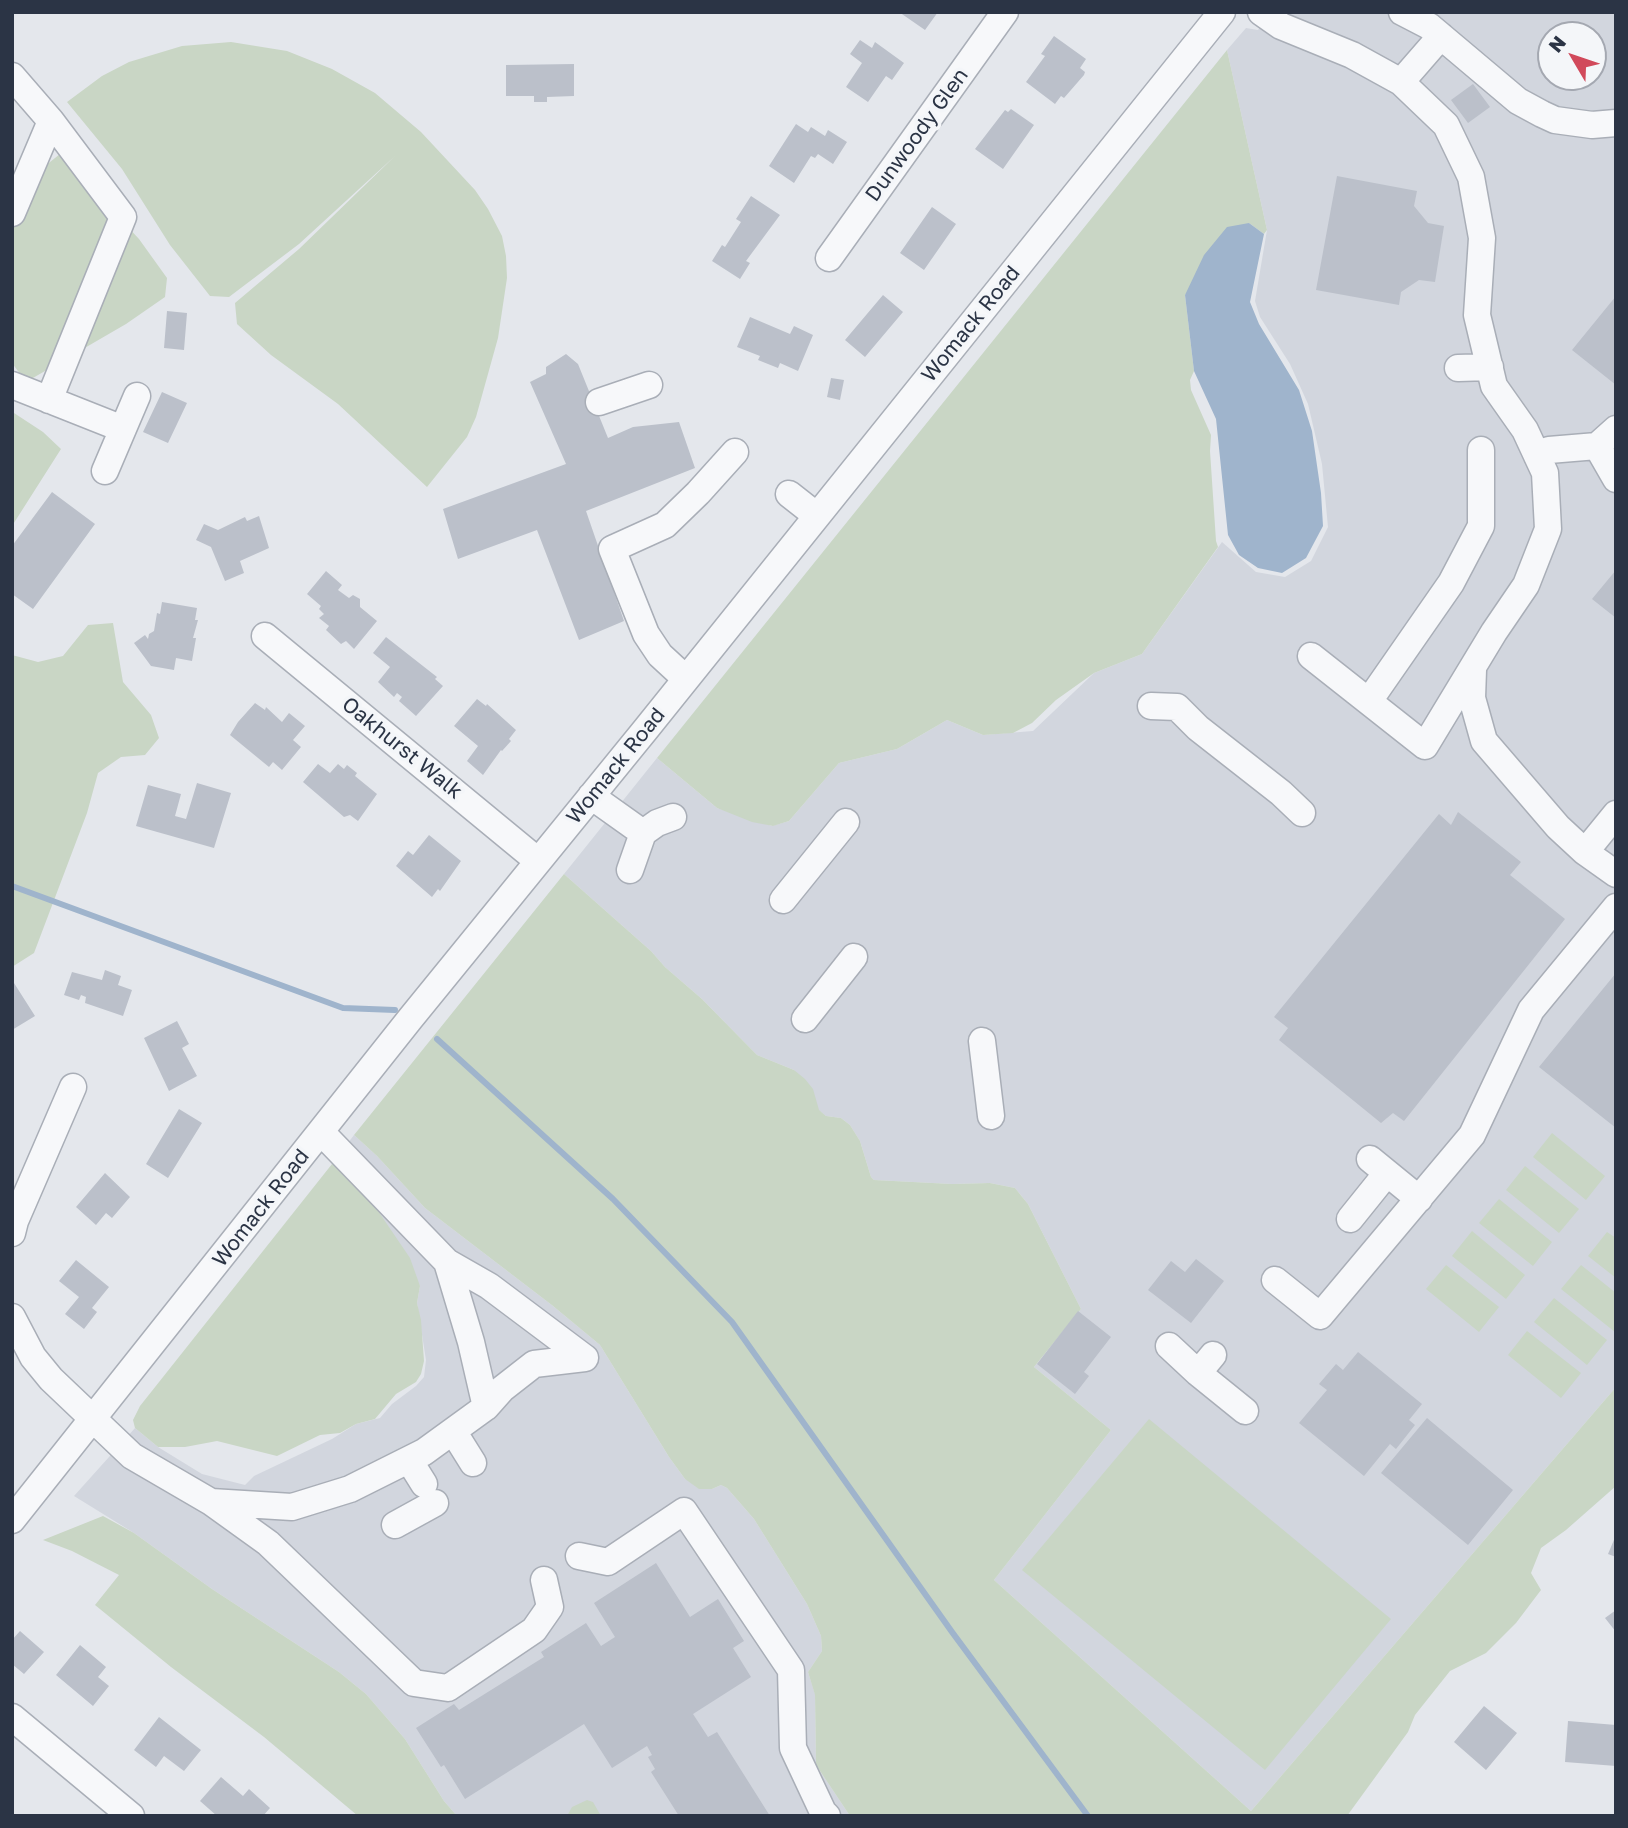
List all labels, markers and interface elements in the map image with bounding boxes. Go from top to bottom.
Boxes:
north arrow [1537,21,1607,91]
text: N [1543,31,1570,57]
street label: Dunwoody Glen [860,64,974,206]
street label: Womack Road [916,261,1026,387]
street label: Oakhurst Walk [337,692,467,804]
street label: Womack Road [561,703,671,829]
street label: Womack Road [207,1144,315,1272]

